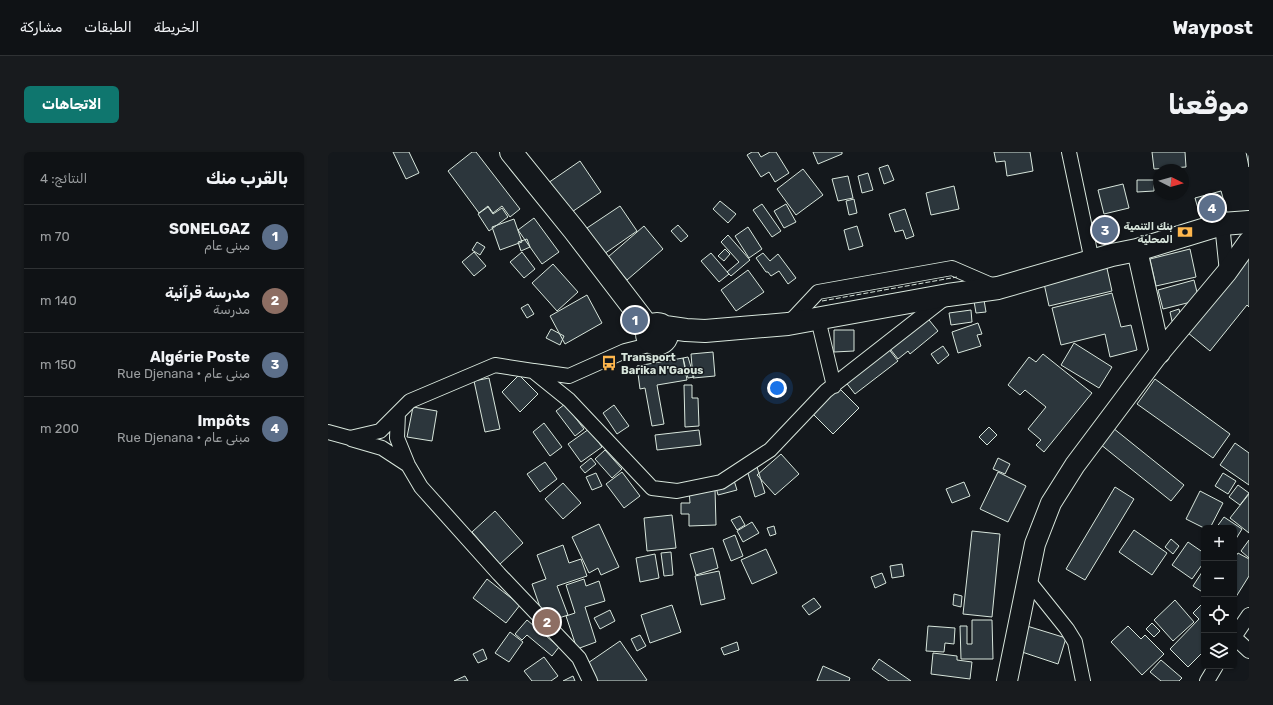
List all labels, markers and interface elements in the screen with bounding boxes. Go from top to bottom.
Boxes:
text: Waypost [1172,16,1253,39]
text: مشاركة [20,19,62,36]
text: الطبقات [84,19,132,36]
text: الخريطة [154,19,199,36]
button: الاتجاهات [24,86,119,123]
text: موقعنا [1168,88,1249,121]
north arrow [1153,164,1189,200]
text: بالقرب منك [206,168,288,188]
text: النتائج: 4 [40,171,87,186]
pin: 4 [1199,193,1225,223]
pin: 3 [1092,215,1118,245]
text: SONELGAZ [169,220,250,238]
place label: بنك التنمية المحلية [1124,220,1173,246]
bank icon: بنك التنمية المحلية [1176,223,1194,241]
text: 70 m [40,229,70,244]
text: 1 [272,229,278,244]
text: مبنى عام [204,238,250,253]
text: مدرسة قرآنية [165,284,250,302]
text: 140 m [40,293,77,308]
text: 2 [271,293,279,308]
text: مدرسة [213,302,250,317]
pin: 1 [622,305,648,335]
text: Algérie Poste [150,348,250,366]
place label: Transport Barika N'Gaous [621,351,703,377]
bus stop icon: Transport Barika N'Gaous [600,354,618,372]
text: 150 m [40,357,76,372]
text: 3 [271,357,279,372]
text: مبنى عام · Rue Djenana [117,366,250,381]
your location [767,378,787,398]
text: Impôts [198,412,250,430]
text: 200 m [40,421,79,436]
text: 4 [271,421,279,436]
text: مبنى عام · Rue Djenana [117,430,250,445]
map controls [1201,525,1237,669]
button: + [1201,525,1237,561]
button: − [1201,561,1237,597]
button: locate [1201,597,1237,633]
pin: 2 [534,607,560,637]
button: layers [1201,633,1237,669]

